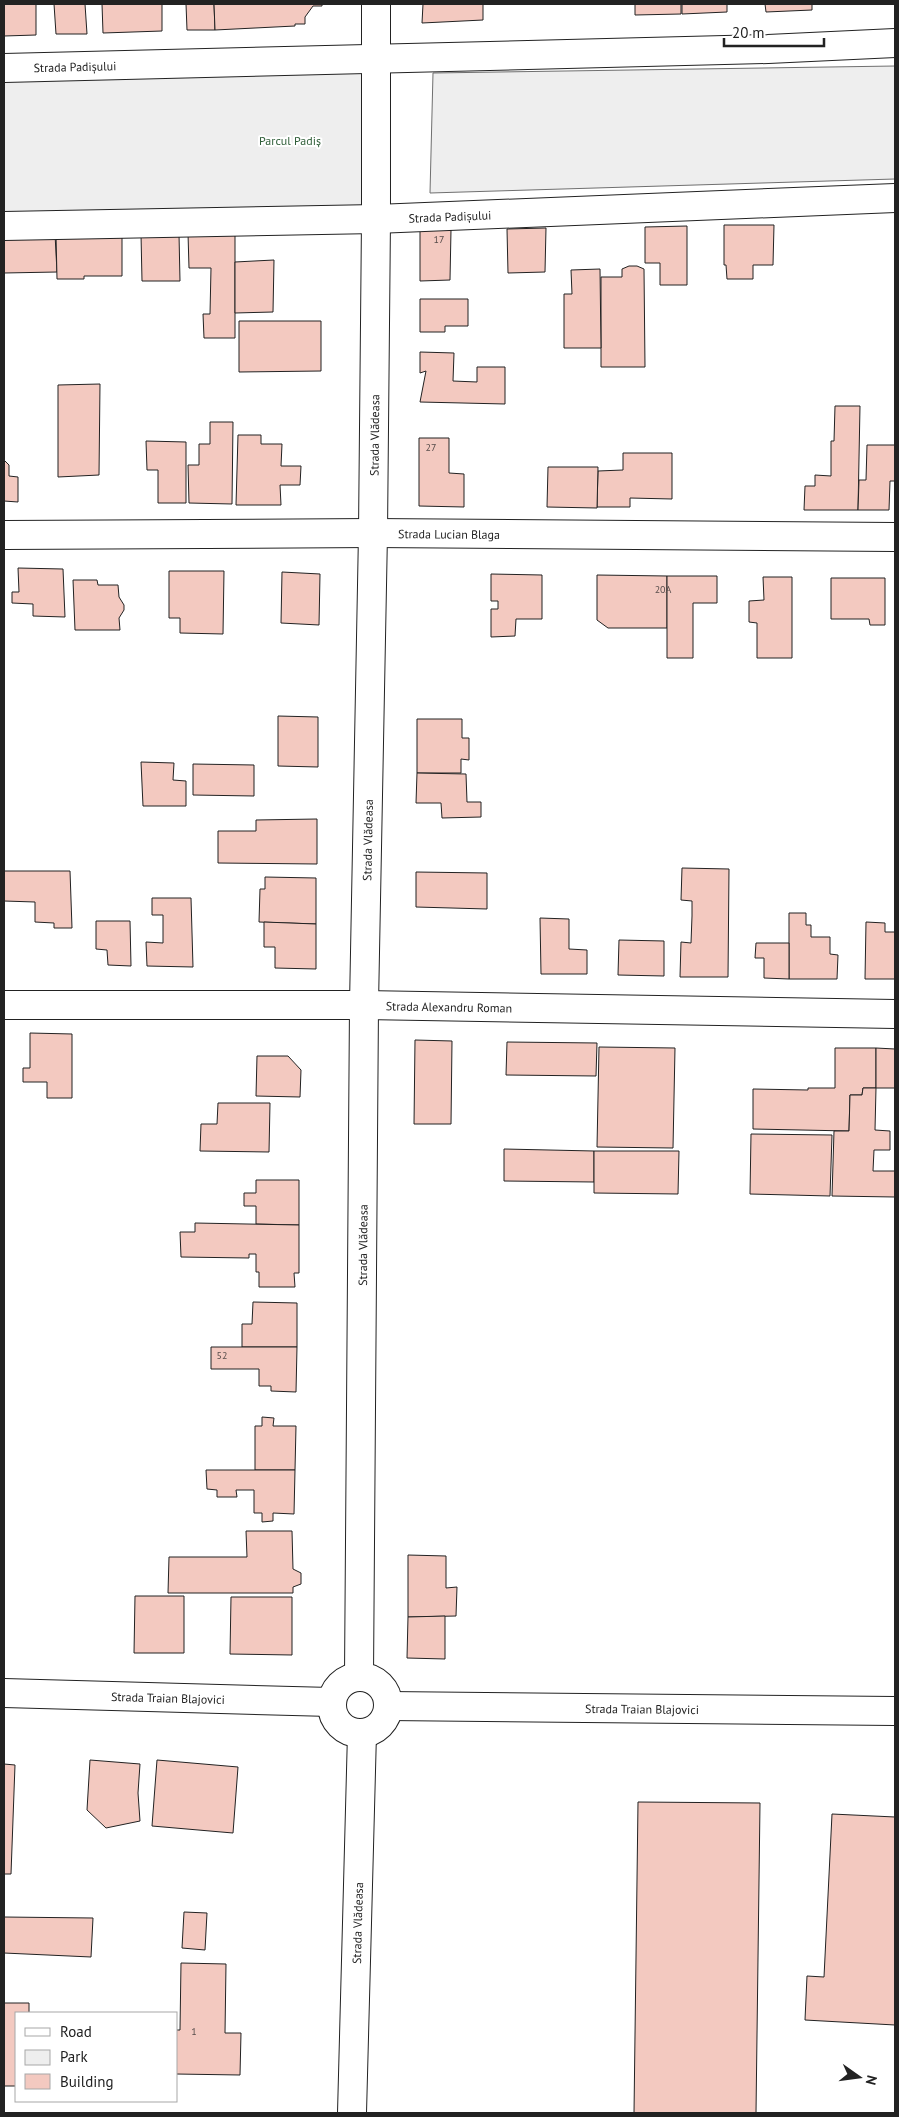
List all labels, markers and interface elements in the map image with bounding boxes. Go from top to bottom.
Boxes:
scale bar [724,15,824,47]
text: 20 m [732,23,765,42]
street label: Strada Padișului [33,58,117,75]
park label: Parcul Padiș [259,133,321,148]
street label: Strada Padișului [408,207,492,225]
house number: 17 [434,233,444,246]
street label: Strada Vlădeasa [366,394,382,476]
house number: 27 [426,441,436,454]
street label: Strada Lucian Blaga [398,526,500,541]
house number: 20A [655,583,672,596]
street label: Strada Vlădeasa [359,799,375,881]
street label: Strada Alexandru Roman [386,998,512,1015]
street label: Strada Vlădeasa [354,1204,370,1286]
house number: 52 [217,1349,227,1362]
street label: Strada Traian Blajovici [111,1688,225,1707]
street label: Strada Traian Blajovici [585,1700,699,1717]
street label: Strada Vlădeasa [348,1882,366,1964]
legend [15,2012,178,2102]
text: Road [60,2022,92,2041]
house number: 1 [191,2025,197,2038]
text: Park [60,2047,88,2066]
north arrow [834,2052,884,2102]
text: Building [60,2072,114,2091]
text: N [862,2074,881,2087]

